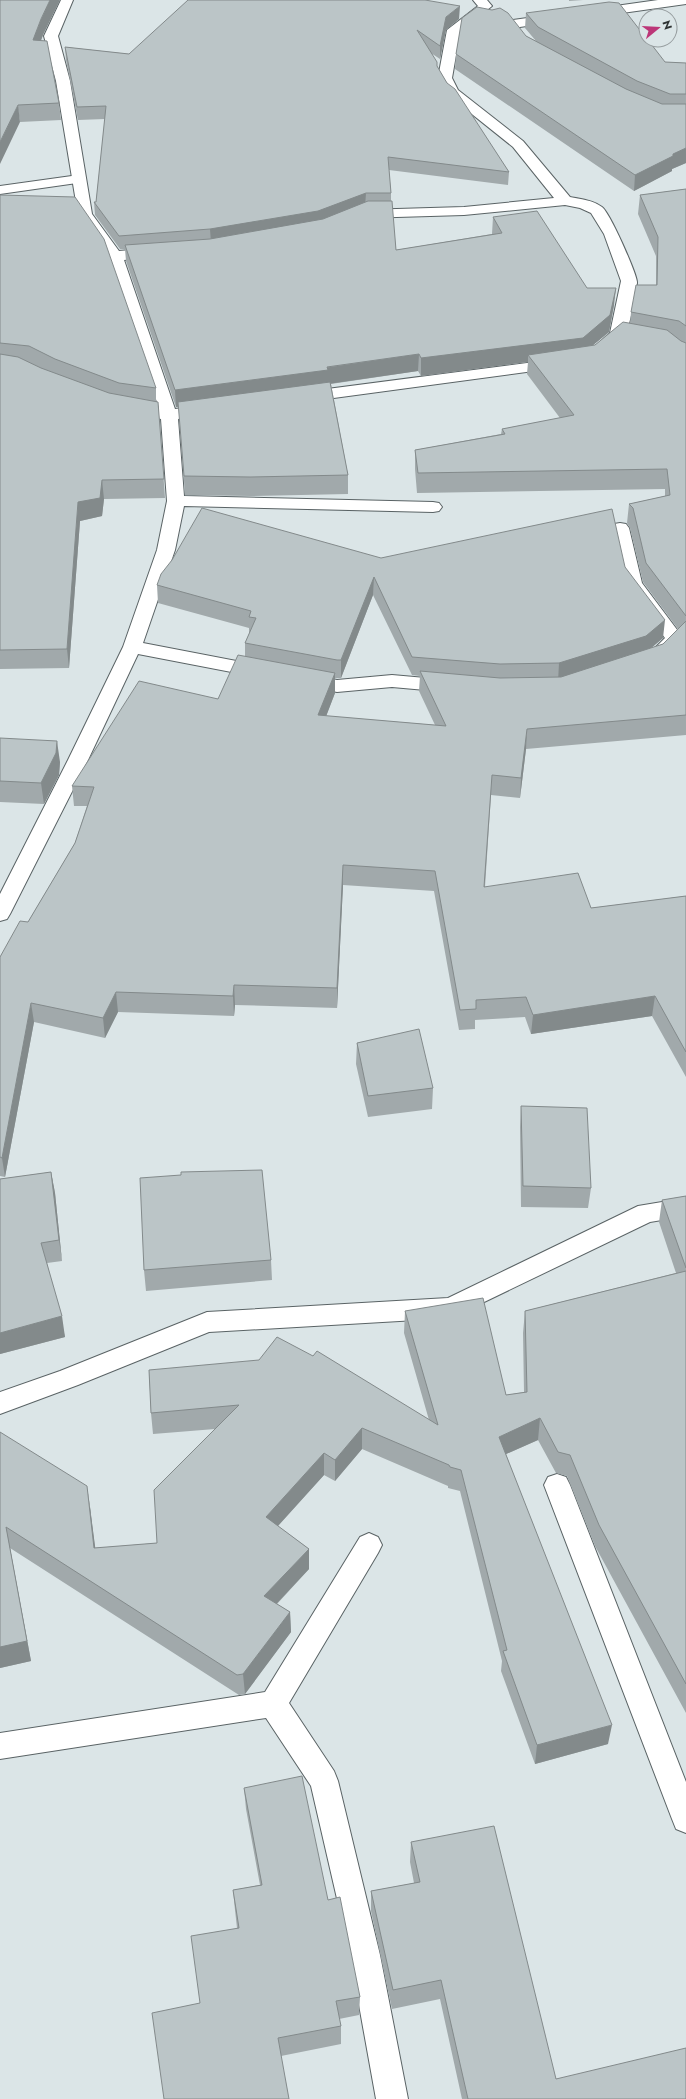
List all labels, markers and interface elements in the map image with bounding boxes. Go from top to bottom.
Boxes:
north arrow [638,8,678,48]
text: N [659,18,676,32]

